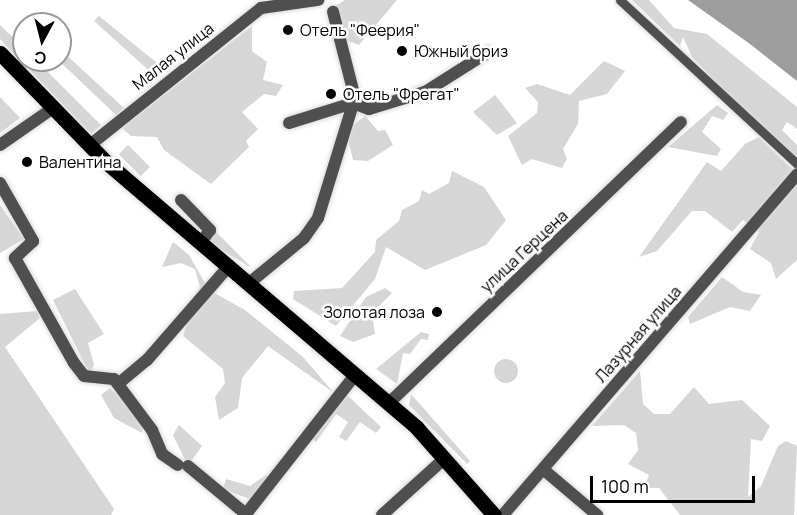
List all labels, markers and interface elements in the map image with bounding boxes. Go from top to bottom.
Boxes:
north arrow [12,12,72,72]
street label: Малая улица [129,18,217,94]
place label: Отель "Феерия" [300,20,420,40]
marker: Отель "Феерия" [281,23,295,37]
place label: Южный бриз [414,41,508,61]
marker: Южный бриз [395,44,409,58]
text: С [33,46,47,70]
place label: Отель "Фрегат" [343,84,460,104]
marker: Отель "Фрегат" [324,87,338,101]
place label: Валентина [39,152,121,172]
marker: Валентина [20,155,34,169]
street label: улица Герцена [476,206,572,296]
street label: Лазурная улица [591,282,685,386]
place label: Золотая лоза [323,302,425,322]
marker: Золотая лоза [430,305,444,319]
scale bar [593,464,758,502]
text: 100 m [601,474,649,498]

